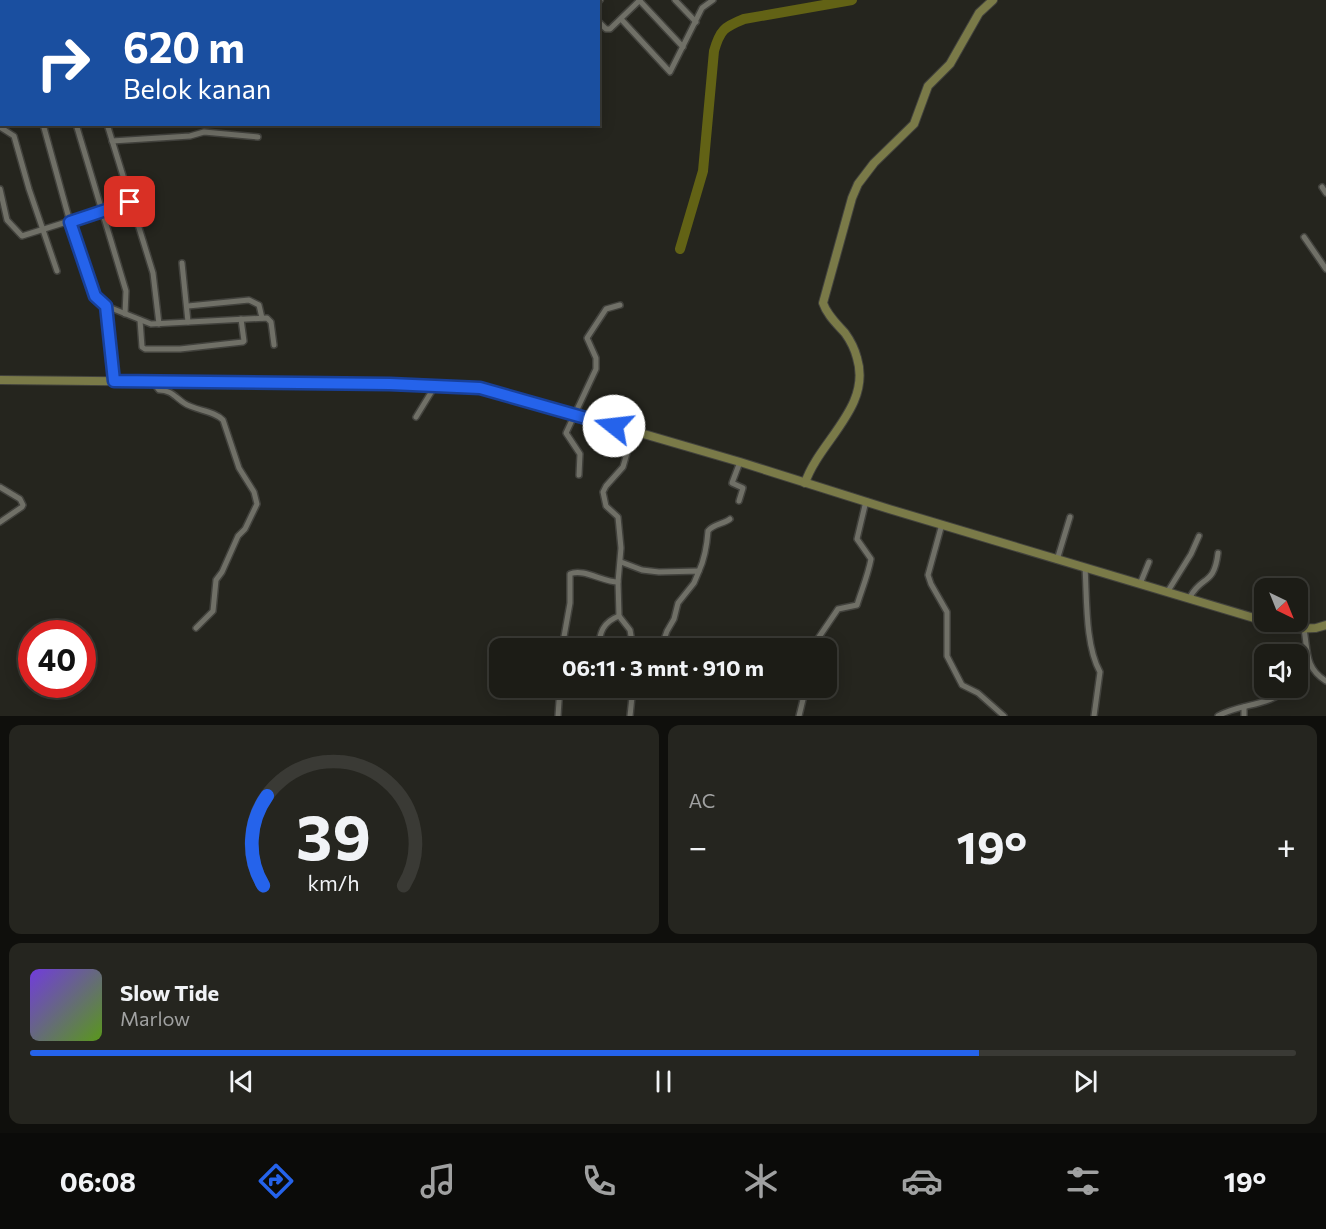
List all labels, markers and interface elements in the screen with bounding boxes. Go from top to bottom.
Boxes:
text: 620 m [123,20,245,72]
icon: right [24,24,102,102]
text: Belok kanan [123,72,271,105]
pin [104,176,155,227]
icon: arrive [113,185,146,218]
position arrow [582,394,646,458]
north arrow [1254,578,1308,632]
map controls [1254,578,1308,698]
speed limit sign: 40 [18,620,96,698]
button: sound [1254,644,1308,698]
text: 06:11 · 3 mnt · 910 m [562,654,764,681]
text: AC [689,788,715,812]
text: 39 [296,797,371,873]
text: 19° [957,818,1027,873]
text: − [689,825,707,866]
text: + [1277,825,1296,866]
text: km/h [308,870,360,896]
text: Slow Tide [120,979,219,1006]
text: Marlow [120,1006,190,1030]
icon: previous [225,1065,258,1098]
icon: pause [647,1065,680,1098]
icon: next [1069,1065,1102,1098]
icon: directions [255,1160,297,1202]
icon: music [417,1160,459,1202]
icon: phone [578,1160,620,1202]
icon: climate [740,1160,782,1202]
icon: car [901,1160,943,1202]
icon: filters [1062,1160,1104,1202]
text: 06:08 [60,1165,136,1198]
text: 19° [1224,1165,1266,1198]

